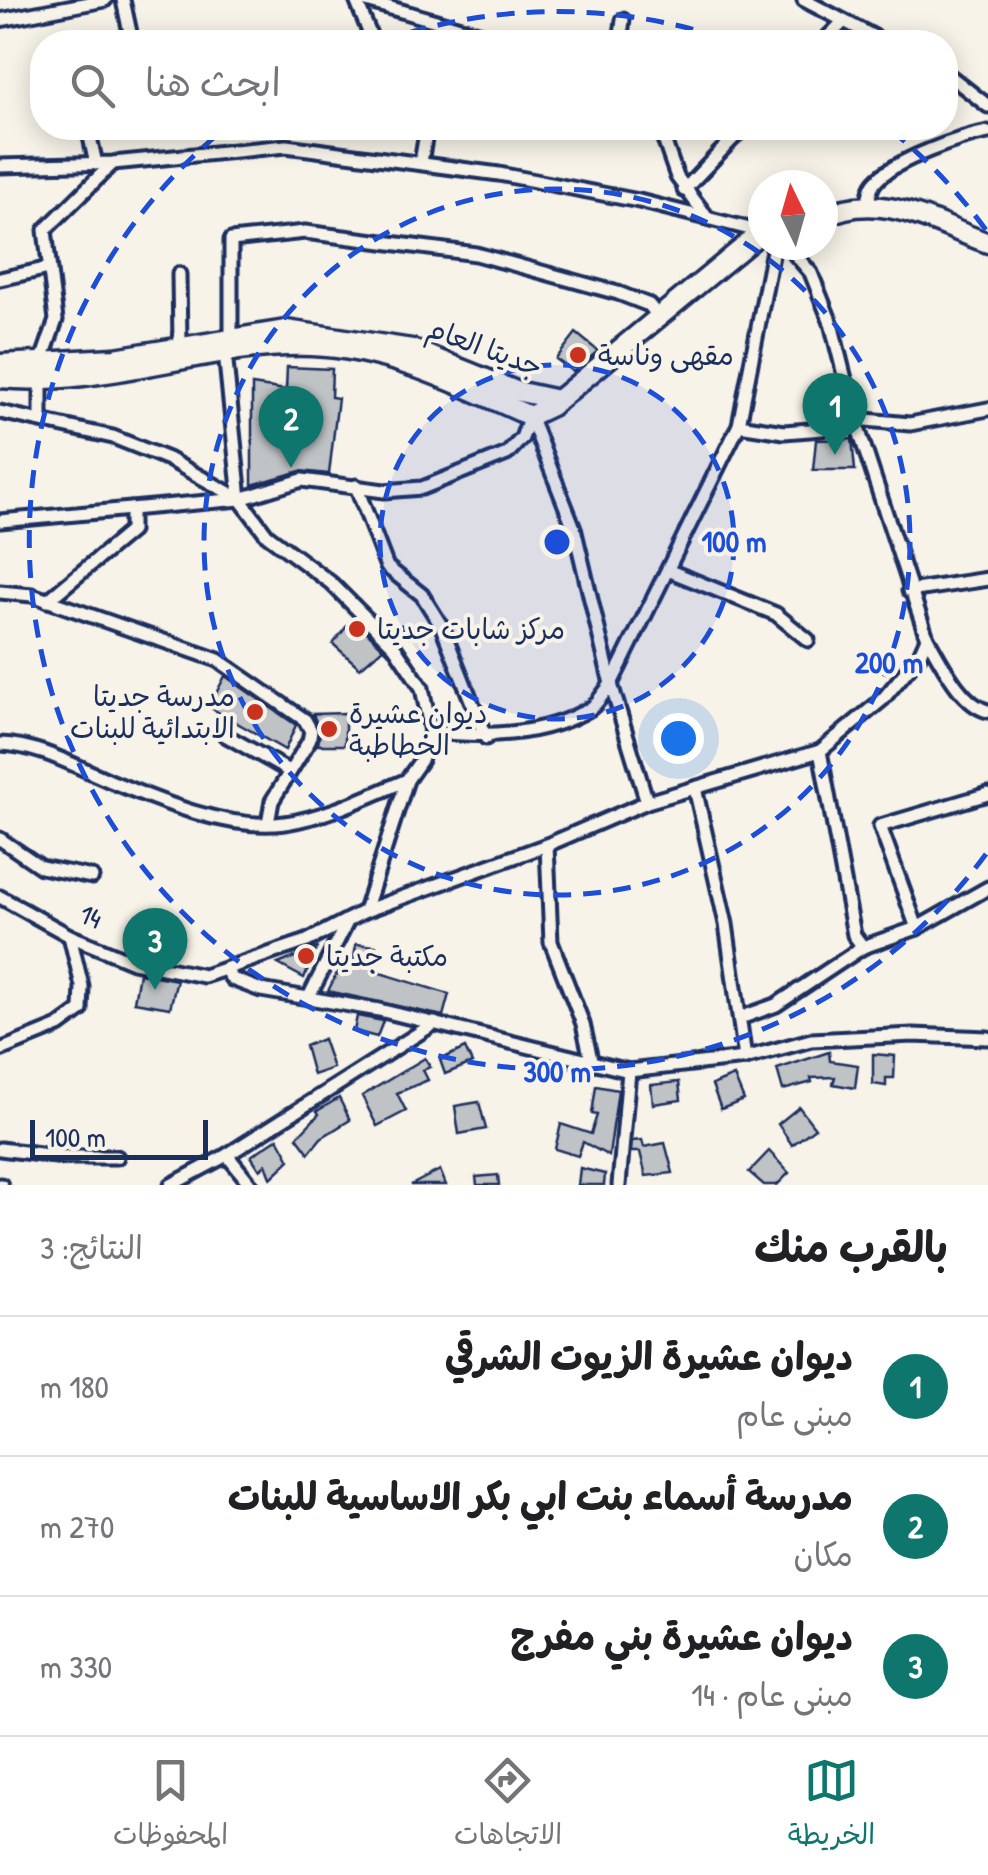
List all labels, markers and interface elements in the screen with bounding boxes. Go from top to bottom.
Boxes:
search box [30,30,958,140]
text: ابحث هنا [145,56,281,108]
icon: search [65,58,120,113]
north arrow [748,170,838,260]
street label: جديتا العام [421,309,548,388]
place label: مقهى وناسة [598,336,734,374]
marker: مقهى وناسة [567,344,589,366]
pin: 1 [802,372,868,455]
pin: 2 [258,386,324,468]
text: 100 m [701,521,767,561]
centre of rings [539,524,575,560]
place label: مركز شابات جديتا [377,610,565,648]
marker: مركز شابات جديتا [346,618,368,640]
text: 200 m [855,642,923,682]
place label: مدرسة جديتا الابتدائية للبنات [70,677,235,747]
place label: ديوان عشيرة الخطاطبة [349,694,487,764]
marker: مدرسة جديتا الابتدائية للبنات [244,701,266,723]
your location [653,713,704,764]
marker: ديوان عشيرة الخطاطبة [318,718,340,740]
street label: 14 [74,894,108,938]
pin: 3 [122,908,188,990]
place label: مكتبة جديتا [326,937,448,975]
marker: مكتبة جديتا [295,945,317,967]
text: 300 m [523,1051,591,1091]
scale bar [30,1115,208,1160]
text: 100 m [45,1118,106,1156]
text: بالقرب منك [754,1218,948,1275]
text: النتائج: 3 [40,1226,143,1269]
text: ديوان عشيرة الزيوت الشرقي [445,1330,853,1382]
text: 180 m [40,1365,109,1408]
text: 1 [910,1365,921,1408]
text: مبنى عام [736,1393,853,1436]
text: مدرسة أسماء بنت ابي بكر الاساسية للبنات [228,1470,853,1522]
text: 270 m [40,1505,114,1548]
text: 2 [908,1505,923,1548]
text: مكان [794,1533,853,1576]
text: ديوان عشيرة بني مفرج [510,1610,853,1662]
text: 330 m [40,1645,112,1688]
text: 3 [908,1645,923,1688]
text: مبنى عام · 14 [691,1673,853,1716]
tab: المحفوظات [113,1753,228,1859]
tab: الاتجاهات [454,1753,562,1859]
tab: الخريطة [788,1753,875,1859]

